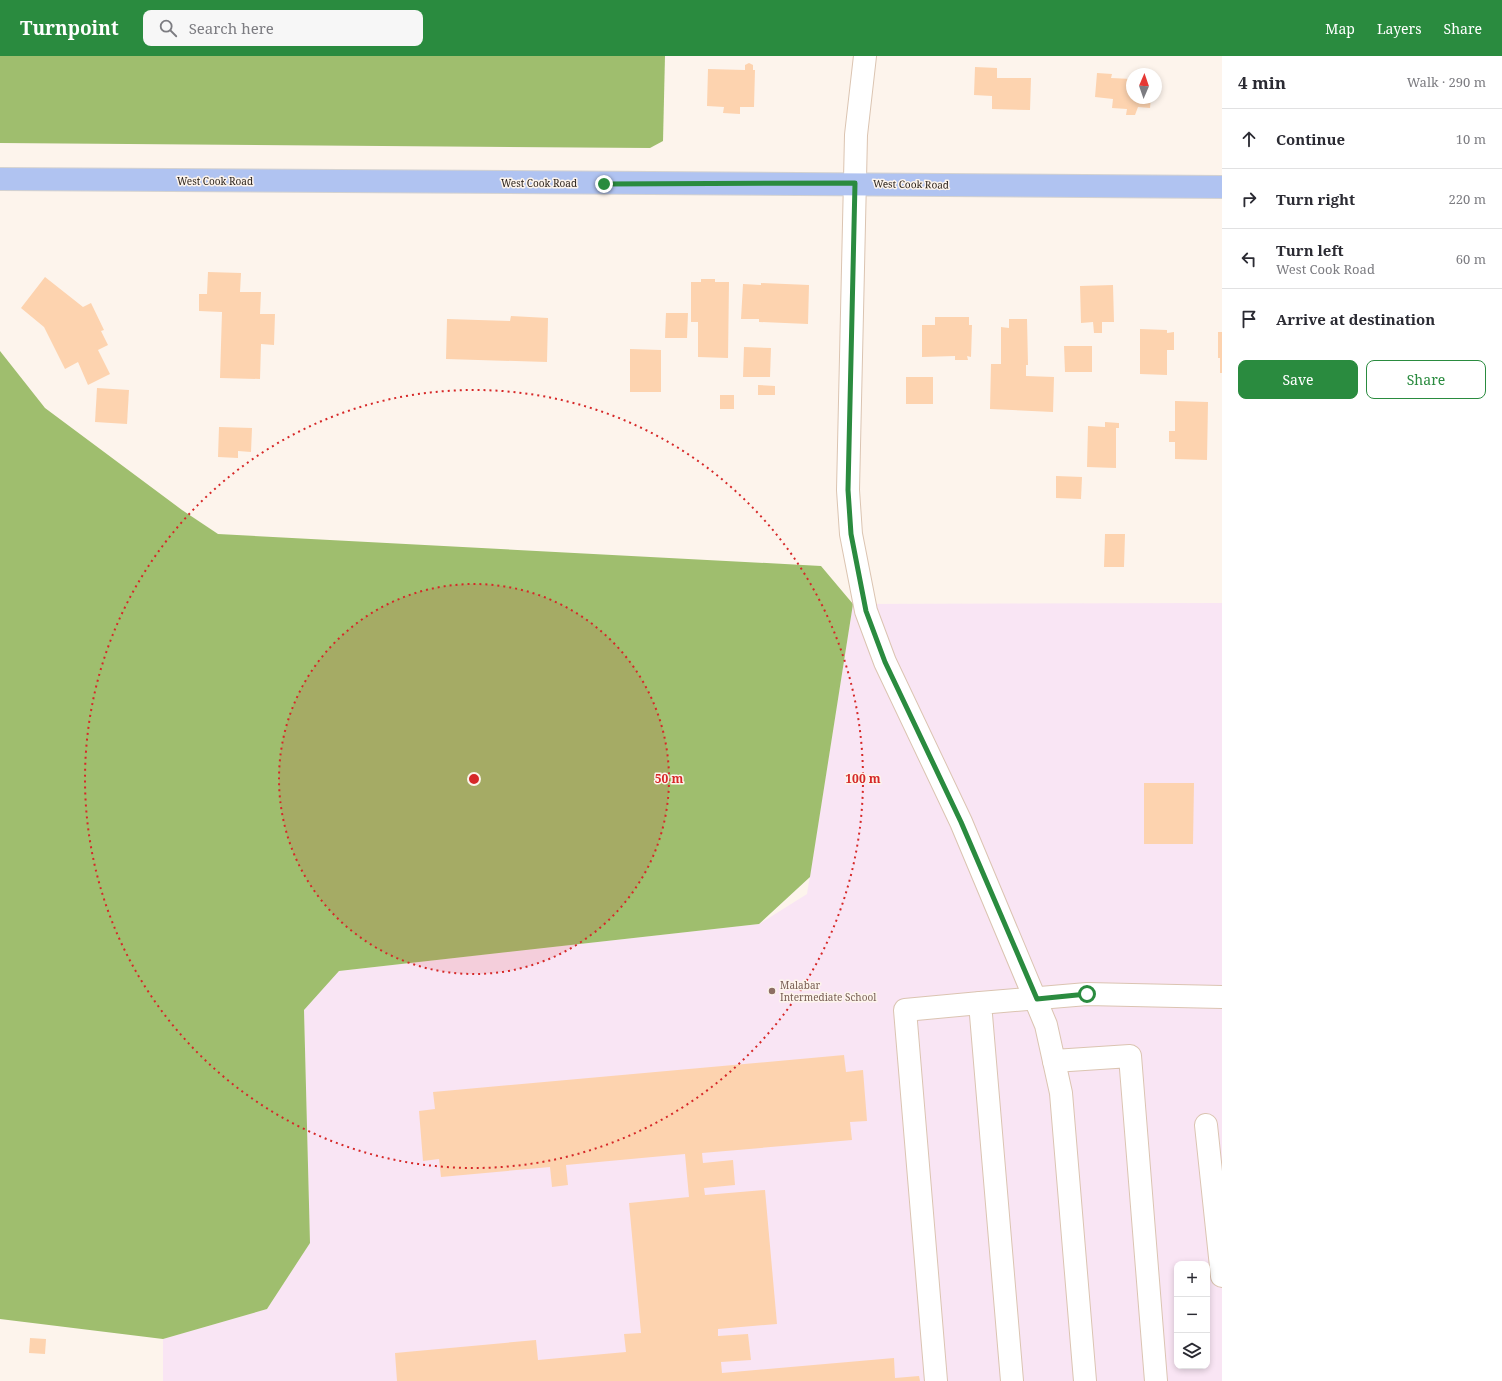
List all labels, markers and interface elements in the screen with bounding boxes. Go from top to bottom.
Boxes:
search box [143,10,423,46]
text: Turnpoint [20,15,119,41]
icon: search [157,17,179,39]
text: Search here [189,18,274,38]
text: Map [1325,19,1355,38]
text: Layers [1377,19,1422,38]
text: Share [1444,19,1482,38]
north arrow [1126,68,1162,104]
text: 4 min [1238,71,1286,94]
text: Walk · 290 m [1407,73,1486,91]
icon: ahead [1238,128,1260,150]
text: Continue [1276,129,1345,149]
text: 10 m [1456,130,1486,148]
street label: West Cook Road [177,174,253,188]
route end [595,175,613,193]
street label: West Cook Road [501,176,577,190]
street label: West Cook Road [873,176,949,192]
icon: right [1238,188,1260,210]
text: Turn right [1276,189,1355,209]
text: 220 m [1449,190,1486,208]
text: Turn left [1276,240,1344,260]
icon: left [1238,248,1260,270]
text: 60 m [1456,250,1486,268]
text: West Cook Road [1276,260,1375,278]
icon: arrive [1238,308,1260,330]
text: Arrive at destination [1276,309,1435,329]
button: Save [1238,360,1358,399]
button: Share [1366,360,1486,399]
text: 50 m [655,770,683,787]
text: 100 m [845,770,881,787]
centre of rings [467,772,481,786]
place label: Malabar Intermediate School [780,978,876,1004]
route start [1078,985,1096,1003]
marker: Malabar Intermediate School [767,986,777,996]
map controls [1174,1261,1210,1369]
button: + [1174,1261,1210,1297]
button: − [1174,1297,1210,1333]
button: layers [1174,1333,1210,1369]

